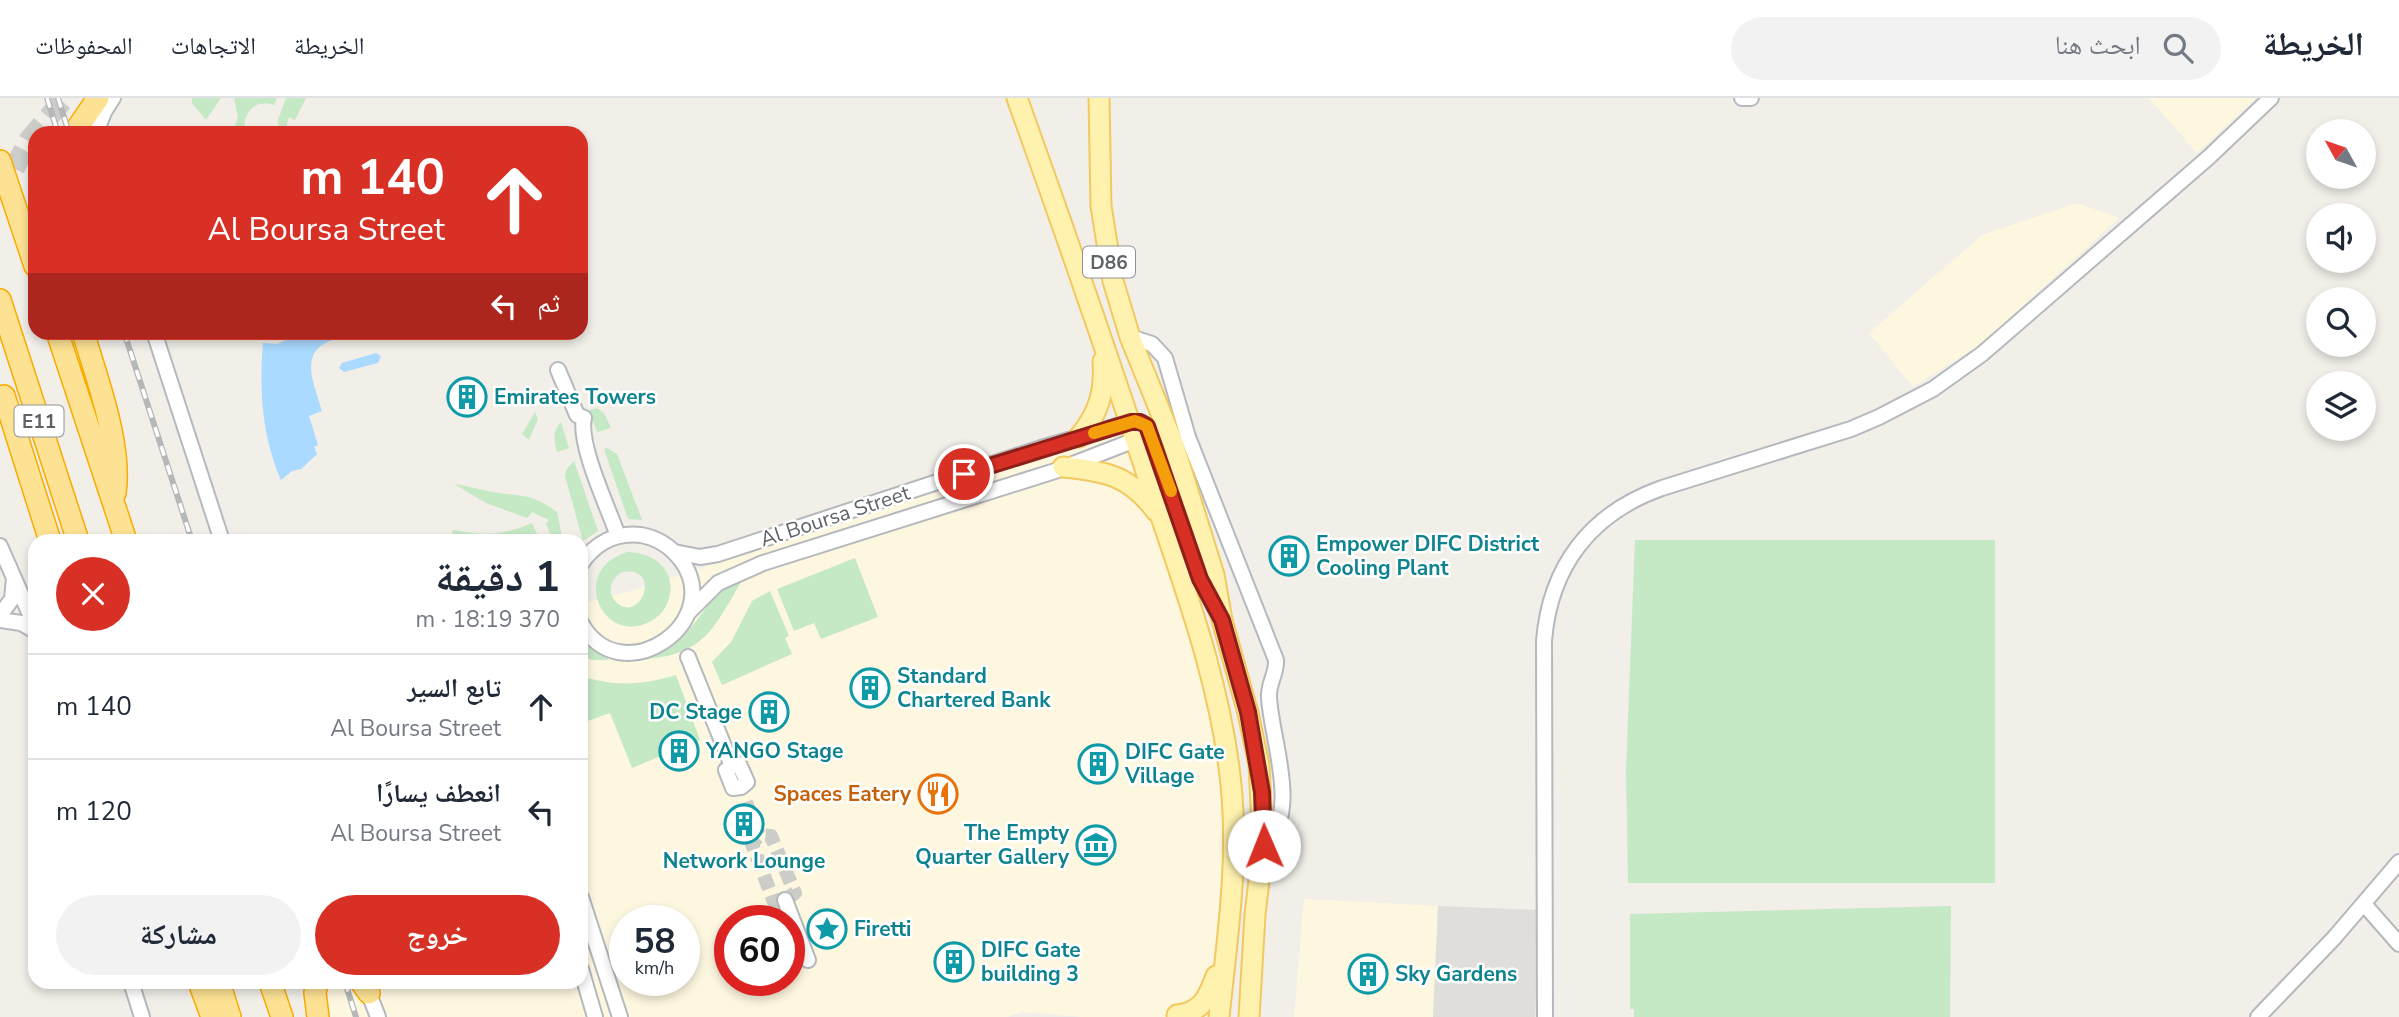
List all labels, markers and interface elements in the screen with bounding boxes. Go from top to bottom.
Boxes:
search box [1731,17,2221,80]
text: الخريطة [2263,22,2364,67]
text: ابحث هنا [2055,28,2141,63]
icon: search [2159,29,2197,67]
text: المحفوظات [35,30,133,62]
text: الاتجاهات [171,30,256,62]
text: الخريطة [294,30,365,62]
north arrow [2306,119,2376,189]
map controls [2306,119,2376,441]
text: 140 m [301,144,445,211]
icon: ahead [469,154,560,245]
button: sound [2306,203,2376,273]
text: Al Boursa Street [207,208,445,251]
road number: D86 [1083,246,1135,278]
text: ثم [537,286,560,321]
icon: left [485,287,523,325]
button: search [2306,287,2376,357]
button: layers [2306,371,2376,441]
building icon: Emirates Towers [446,376,488,418]
place label: Emirates Towers [494,383,656,411]
road number: E11 [14,406,64,436]
pin [934,444,994,504]
icon: arrive [945,455,983,493]
street label: Al Boursa Street [757,478,914,553]
place label: Empower DIFC District Cooling Plant [1316,530,1540,582]
building icon: Empower DIFC District Cooling Plant [1268,535,1310,577]
text: 1 دقيقة [435,549,560,606]
button: close [56,557,130,631]
text: 370 m · 18:19 [415,604,560,635]
place label: Standard Chartered Bank [897,662,1051,714]
building icon: Standard Chartered Bank [849,667,891,709]
text: تابع السير [407,671,501,706]
icon: ahead [522,688,560,726]
text: 140 m [56,689,132,724]
building icon: DC Stage [748,691,790,733]
place label: DC Stage [649,698,742,726]
text: Al Boursa Street [330,713,501,744]
building icon: YANGO Stage [658,730,700,772]
place label: YANGO Stage [705,737,843,765]
place label: DIFC Gate Village [1124,738,1225,790]
building icon: DIFC Gate Village [1077,743,1119,785]
restaurant icon: Spaces Eatery [917,773,959,815]
text: انعطف يسارًا [376,776,501,811]
place label: Spaces Eatery [773,780,912,808]
icon: left [522,793,560,831]
text: 120 m [56,794,132,829]
building icon: Network Lounge [723,803,765,845]
position arrow [1227,809,1301,883]
text: Al Boursa Street [330,818,501,849]
place label: The Empty Quarter Gallery [915,819,1070,871]
museum icon: The Empty Quarter Gallery [1075,824,1117,866]
place label: Network Lounge [663,847,825,875]
button: مشاركة [56,895,301,975]
button: خروج [315,895,560,975]
speed limit sign: 60 [714,905,805,996]
place icon: Firetti [806,908,848,950]
place label: Firetti [854,915,911,943]
text: 58 [633,918,676,965]
place label: DIFC Gate building 3 [981,936,1081,988]
building icon: DIFC Gate building 3 [933,941,975,983]
building icon: Sky Gardens [1347,953,1389,995]
text: km/h [635,956,674,980]
place label: Sky Gardens [1395,960,1517,988]

